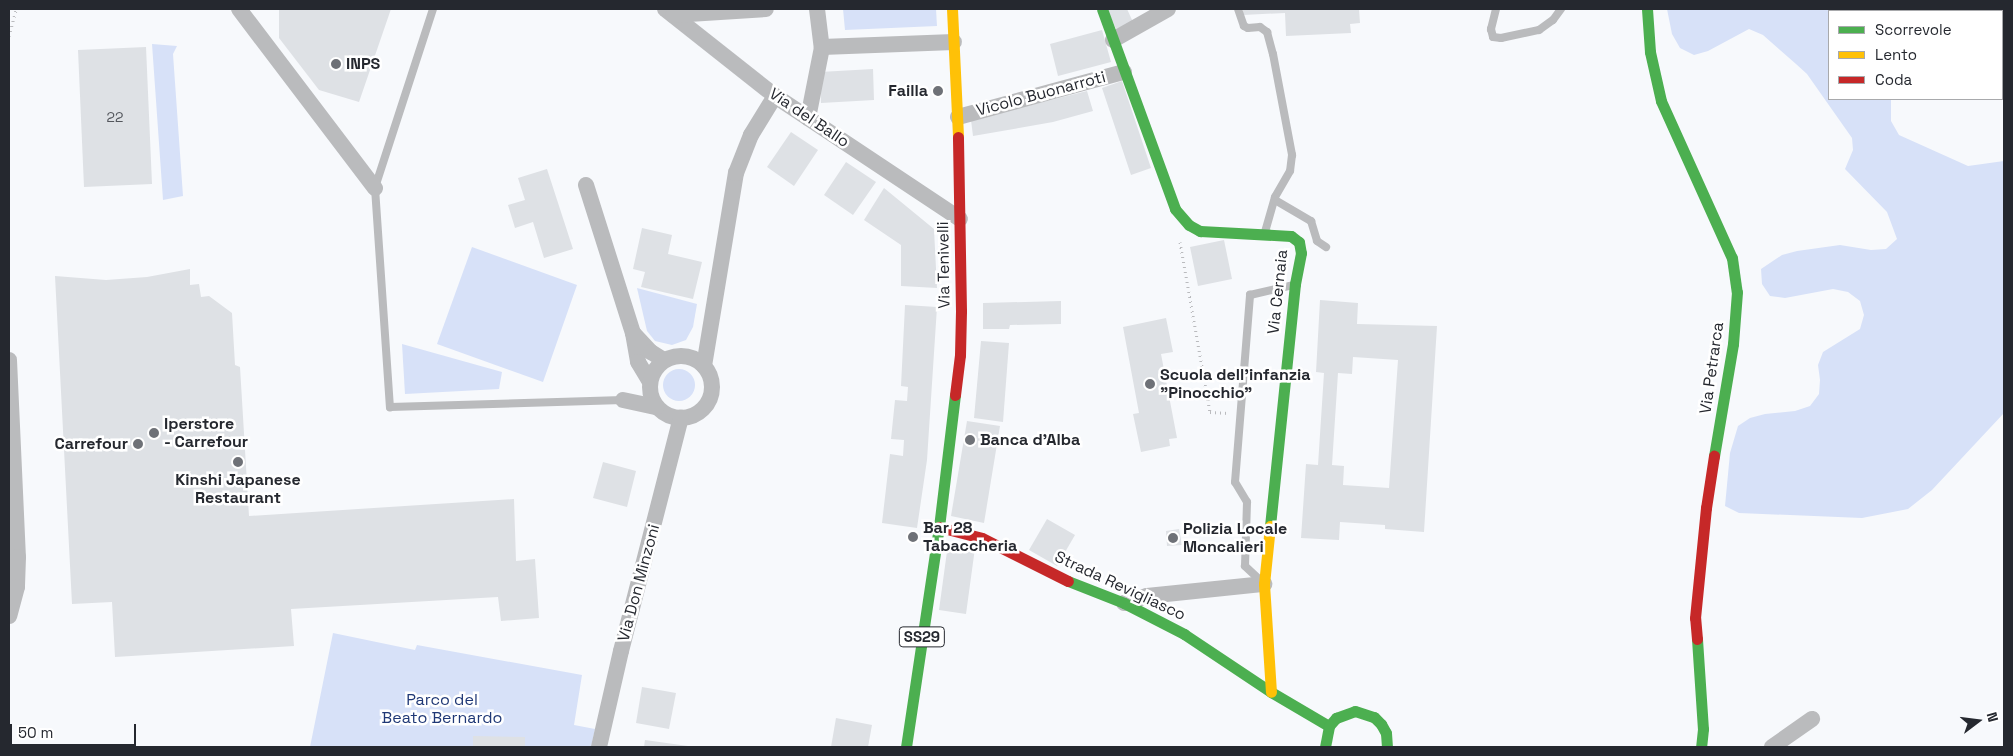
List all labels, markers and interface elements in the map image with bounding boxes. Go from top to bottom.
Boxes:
legend [1828,10,2003,100]
text: Scorrevole [1875,20,1952,39]
text: Lento [1875,45,1917,64]
place label: INPS [346,54,380,74]
marker: INPS [330,58,342,70]
street label: Vicolo Buonarroti [974,68,1108,120]
text: Coda [1875,70,1912,89]
place label: Failla [888,81,928,101]
street label: Via del Ballo [765,84,853,152]
marker: Failla [932,85,944,97]
house number: 22 [107,109,123,125]
street label: Via Tenivelli [934,221,954,309]
street label: Via Cernaia [1264,249,1292,335]
street label: Via Petrarca [1696,321,1728,415]
place label: Scuola dell’infanzia ”Pinocchio" [1160,365,1311,403]
marker: Scuola dell’infanzia ”Pinocchio" [1144,378,1156,390]
place label: Iperstore - Carrefour [164,414,249,452]
marker: Iperstore - Carrefour [148,427,160,439]
place label: Banca d'Alba [980,430,1080,450]
place label: Carrefour [54,434,128,454]
marker: Banca d'Alba [964,434,976,446]
marker: Carrefour [132,438,144,450]
marker: Kinshi Japanese Restaurant [232,456,244,468]
place label: Kinshi Japanese Restaurant [175,470,301,508]
place label: Bar 28 Tabaccheria [923,518,1017,556]
place label: Polizia Locale Moncalieri [1183,519,1287,557]
street label: Via Don Minzoni [614,522,664,644]
marker: Bar 28 Tabaccheria [907,531,919,543]
marker: Polizia Locale Moncalieri [1167,532,1179,544]
street label: Strada Revigliasco [1051,547,1189,625]
road number: SS29 [898,624,946,650]
park label: Parco del Beato Bernardo [382,690,502,728]
north arrow [1953,696,2003,746]
text: N [1983,710,2002,724]
scale bar [12,714,139,746]
text: 50 m [18,723,53,742]

